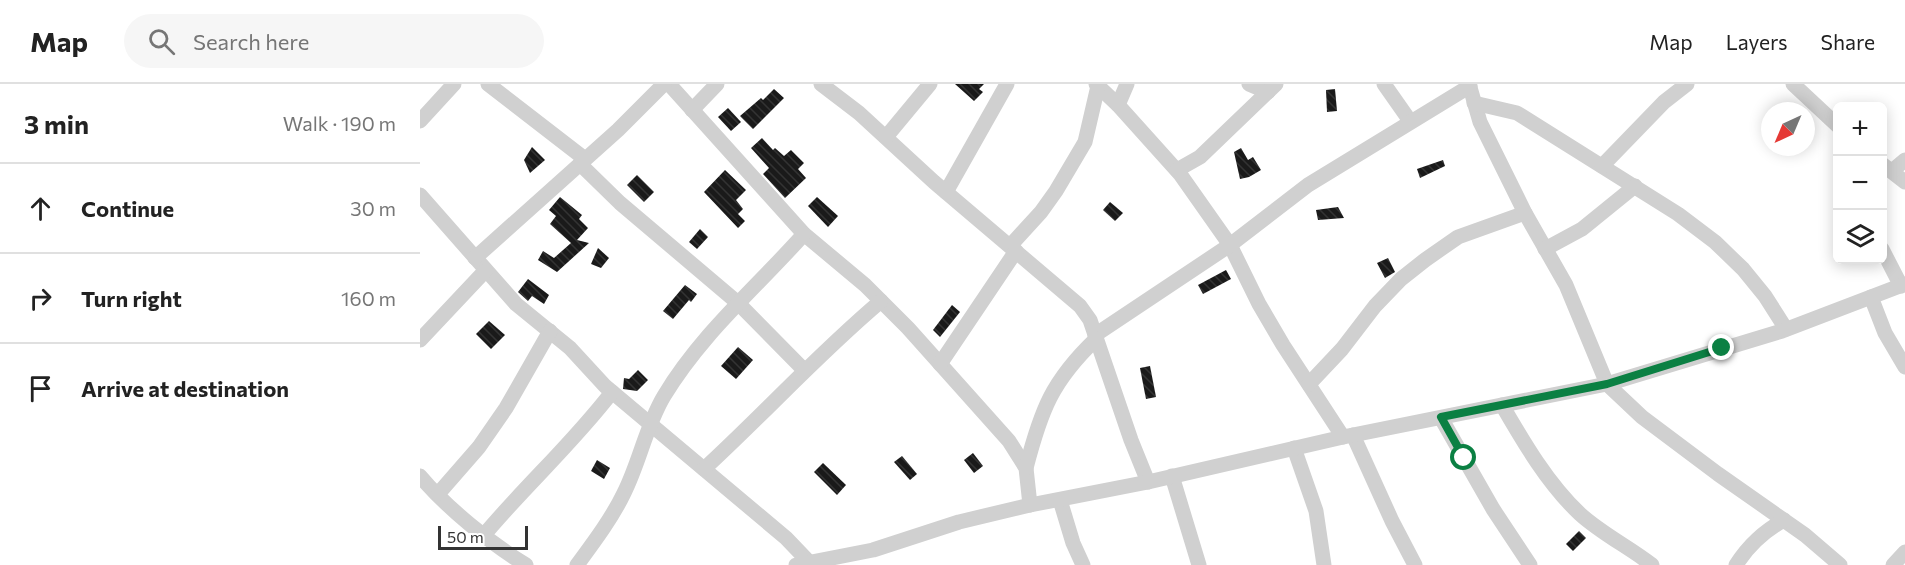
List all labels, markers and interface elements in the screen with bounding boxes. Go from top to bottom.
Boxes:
search box [124,14,544,68]
text: Map [30,24,88,58]
icon: search [145,25,178,58]
text: Search here [193,28,309,55]
text: Map [1649,29,1693,54]
text: Layers [1726,29,1788,54]
text: Share [1821,29,1875,54]
north arrow [1761,102,1815,156]
map controls [1833,102,1887,264]
button: + [1833,102,1887,156]
text: 3 min [24,108,89,139]
text: Walk · 190 m [283,111,396,135]
button: − [1833,156,1887,210]
icon: ahead [24,192,57,225]
text: Continue [81,195,174,222]
text: 30 m [350,196,396,220]
button: layers [1833,210,1887,264]
icon: right [24,282,57,315]
text: Turn right [81,285,182,312]
text: 160 m [341,286,396,310]
route end [1708,334,1734,360]
icon: arrive [24,372,57,405]
text: Arrive at destination [81,375,289,402]
route start [1450,444,1476,470]
scale bar [438,523,528,550]
text: 50 m [447,527,484,546]

